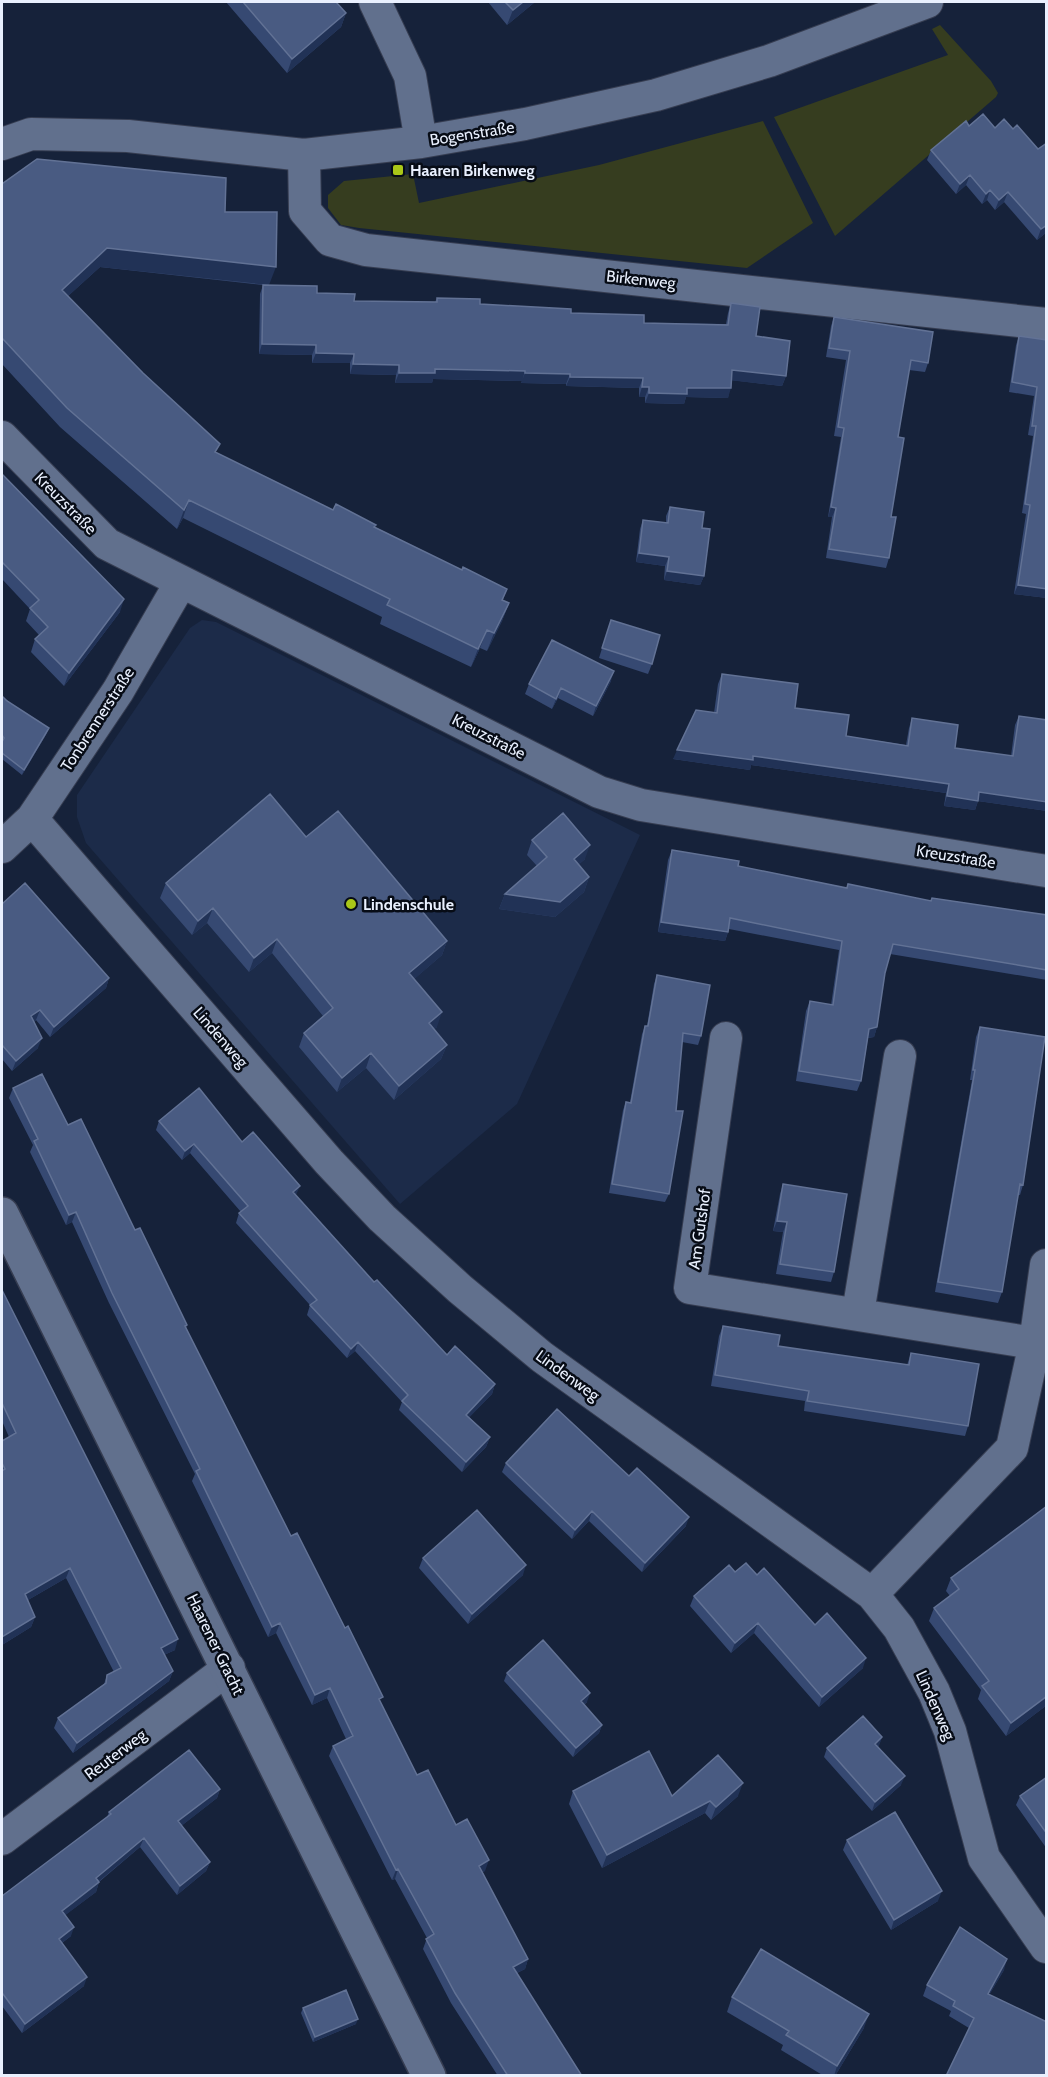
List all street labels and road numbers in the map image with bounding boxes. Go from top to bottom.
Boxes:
street label: Bogenstraße [428,117,516,150]
street label: Birkenweg [605,266,677,293]
street label: Kreuzstraße [31,468,101,538]
street label: Tonbrennerstraße [57,664,138,775]
street label: Kreuzstraße [449,710,529,763]
street label: Kreuzstraße [915,841,997,872]
street label: Lindenweg [189,1003,253,1072]
street label: Am Gutshof [684,1187,715,1271]
street label: Lindenweg [532,1346,604,1405]
street label: Haarener Gracht [183,1591,248,1698]
street label: Lindenweg [912,1668,960,1744]
street label: Reuterweg [81,1724,151,1784]

